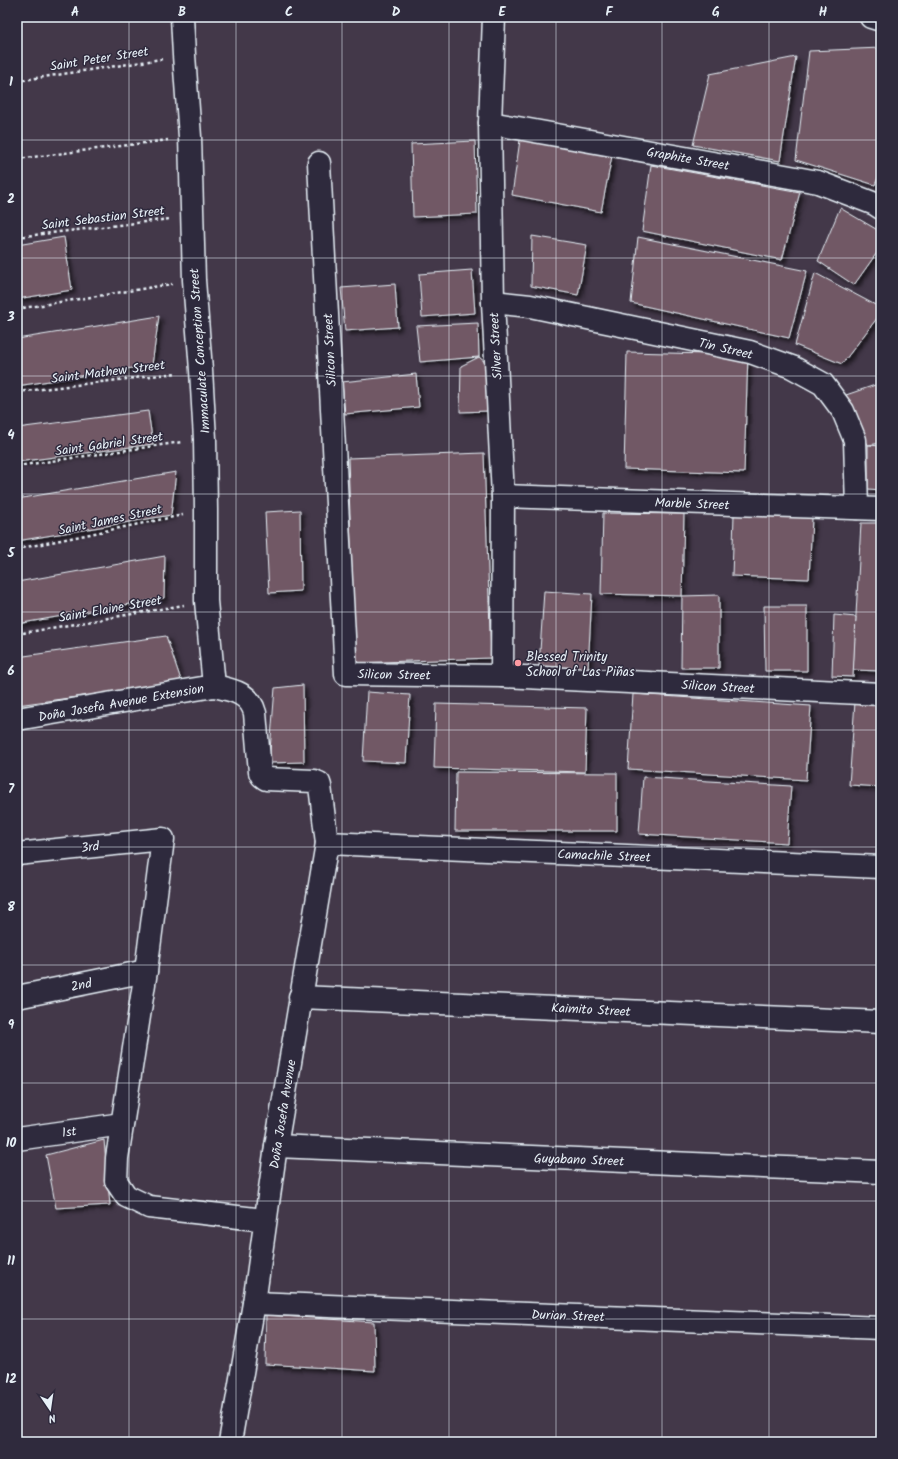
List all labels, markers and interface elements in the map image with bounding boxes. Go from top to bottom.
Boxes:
text: A [71,2,79,23]
text: B [178,2,186,23]
text: C [285,2,293,23]
text: D [392,2,401,23]
text: E [498,2,506,23]
text: F [605,2,613,23]
text: G [712,2,720,23]
text: H [819,2,828,23]
street label: Saint Peter Street [48,41,151,78]
text: 1 [9,72,13,93]
street label: Graphite Street [645,142,732,177]
text: 2 [7,189,15,210]
street label: Saint Sebastian Street [40,200,167,236]
street label: Immaculate Conception Street [184,266,217,434]
text: 3 [6,307,15,328]
street label: Silver Street [484,311,509,380]
street label: Silicon Street [318,312,343,387]
street label: Tin Street [696,333,756,366]
street label: Saint Mathew Street [50,355,167,390]
text: 4 [7,425,15,446]
street label: Saint Gabriel Street [54,426,165,462]
street label: Marble Street [654,493,731,516]
street label: Saint James Street [57,499,165,542]
text: 5 [7,543,16,564]
street label: Saint Elaine Street [57,590,164,629]
place label: Blessed Trinity School of Las Piñas [526,647,635,683]
marker: Blessed Trinity School of Las Piñas [513,658,523,668]
text: 6 [7,661,15,682]
street label: Silicon Street [357,664,432,687]
street label: Silicon Street [681,675,756,700]
street label: Doña Josefa Avenue Extension [37,679,206,728]
text: 7 [8,779,15,800]
street label: 3rd [80,836,101,859]
street label: Camachile Street [557,844,652,869]
text: 8 [7,897,15,918]
street label: 2nd [69,973,94,998]
street label: Kaimito Street [551,998,632,1023]
text: 9 [8,1015,15,1036]
street label: Doña Josefa Avenue [264,1058,303,1170]
street label: 1st [60,1121,79,1144]
text: 10 [6,1133,17,1154]
street label: Guyabano Street [533,1148,625,1173]
text: 11 [7,1251,15,1272]
street label: Durian Street [531,1305,606,1328]
text: 12 [5,1369,17,1390]
north arrow [30,1389,70,1429]
text: N [47,1408,57,1427]

